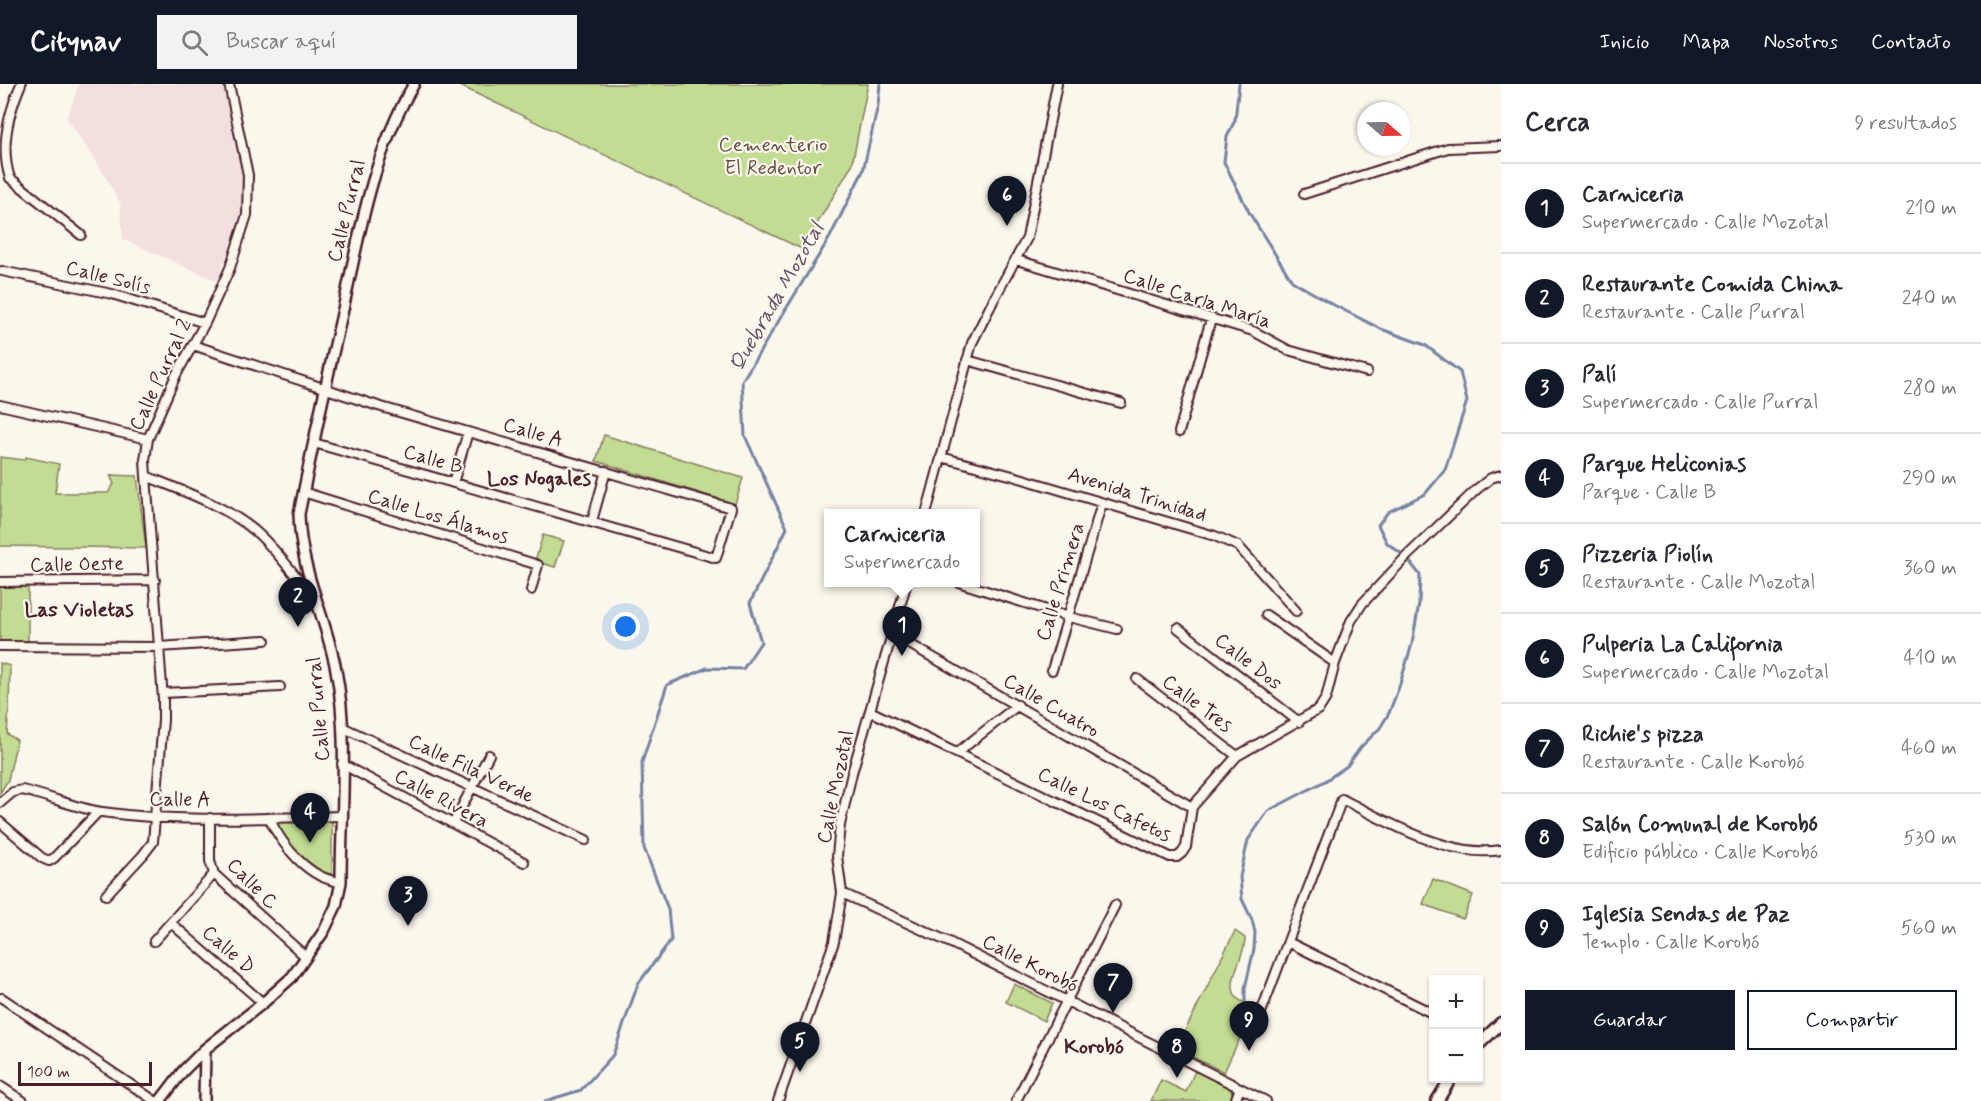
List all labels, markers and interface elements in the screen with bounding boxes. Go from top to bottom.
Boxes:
search box [157,15,577,69]
text: Citynav [30,24,121,61]
icon: search [178,26,211,59]
text: Buscar aquí [226,28,337,56]
text: Inicio [1600,28,1650,56]
text: Mapa [1683,28,1730,56]
text: Nosotros [1763,28,1838,56]
text: Contacto [1871,28,1951,56]
north arrow [1357,102,1411,156]
text: Cerca [1525,106,1590,140]
text: 9 resultados [1854,110,1957,137]
park label: Cementerio El Redentor [719,132,827,182]
street label: Calle Purral [321,157,373,265]
pin: 6 [988,176,1026,226]
text: Carniceria [1582,181,1684,209]
text: 1 [1540,195,1549,222]
text: 210 m [1905,195,1957,222]
text: Supermercado · Calle Mozotal [1582,209,1829,236]
water label: Quebrada Mozotal [723,216,832,376]
street label: Calle Solís [63,254,153,302]
street label: Calle Carla María [1120,262,1274,336]
text: Restaurante Comida China [1582,271,1842,299]
text: 2 [1540,285,1549,312]
text: 240 m [1902,285,1957,312]
text: Restaurante · Calle Purral [1582,299,1805,326]
street label: Calle Purral 2 [123,315,199,435]
text: Palí [1582,361,1617,389]
text: 3 [1540,375,1549,402]
text: 280 m [1903,375,1957,402]
text: Supermercado · Calle Purral [1582,389,1819,416]
street label: Calle A [500,412,566,454]
street label: Calle B [400,439,466,481]
text: Parque Heliconias [1582,451,1746,479]
street label: Avenida Trinidad [1064,461,1210,529]
district label: Los Nogales [487,465,592,493]
text: 4 [1539,465,1550,492]
text: 290 m [1902,465,1957,492]
text: Parque · Calle B [1582,479,1716,506]
street label: Calle Los Álamos [364,483,512,551]
popup [824,509,980,587]
street label: Calle Primera [1030,520,1092,644]
text: Carniceria [844,521,946,549]
text: Pizzeria Piolín [1582,541,1713,569]
text: Supermercado [844,549,960,576]
street label: Calle Oeste [30,551,124,579]
text: 5 [1539,555,1551,582]
text: 360 m [1904,555,1957,582]
text: Restaurante · Calle Mozotal [1582,569,1816,596]
pin: 2 [278,578,318,627]
district label: Las Violetas [25,596,134,624]
pin: 1 [882,606,922,656]
your location [611,612,640,641]
street label: Calle Dos [1209,627,1287,697]
text: Pulperia La California [1582,631,1783,659]
text: 6 [1539,645,1550,672]
text: 410 m [1903,645,1957,672]
street label: Calle Purral [301,656,337,762]
text: Supermercado · Calle Mozotal [1582,659,1829,686]
street label: Calle Cuatro [998,668,1104,744]
street label: Calle Tres [1156,669,1238,739]
text: Richie's pizza [1582,721,1704,749]
street label: Calle Fila Verde [404,728,538,810]
street label: Calle Mozotal [811,728,861,846]
text: 7 [1538,735,1551,762]
text: 460 m [1901,735,1957,762]
text: Restaurante · Calle Korobó [1582,749,1805,776]
street label: Calle Los Cafetos [1033,761,1175,849]
street label: Calle Rivera [389,763,493,835]
street label: Calle A [149,786,211,814]
pin: 4 [290,794,330,843]
text: Salón Comunal de Korobó [1582,811,1818,839]
text: 8 [1539,825,1550,852]
text: 530 m [1903,825,1957,852]
text: Edificio público · Calle Korobó [1582,839,1818,866]
street label: Calle C [220,852,284,916]
pin: 3 [388,876,428,926]
text: Iglesia Sendas de Paz [1582,901,1790,929]
text: 9 [1540,915,1549,942]
text: 560 m [1901,915,1957,942]
street label: Calle D [196,919,260,981]
street label: Calle Korobó [977,928,1083,1000]
text: Templo · Calle Korobó [1582,929,1760,956]
pin: 7 [1094,964,1132,1013]
map controls [1429,975,1483,1083]
button: + [1429,975,1483,1029]
button: Guardar [1525,990,1735,1050]
button: Compartir [1747,990,1957,1050]
pin: 9 [1230,1002,1268,1051]
pin: 5 [780,1022,820,1072]
pin: 8 [1158,1028,1196,1078]
button: − [1429,1029,1483,1083]
district label: Korobó [1064,1033,1124,1061]
scale bar [18,1059,152,1086]
text: 100 m [27,1062,70,1083]

